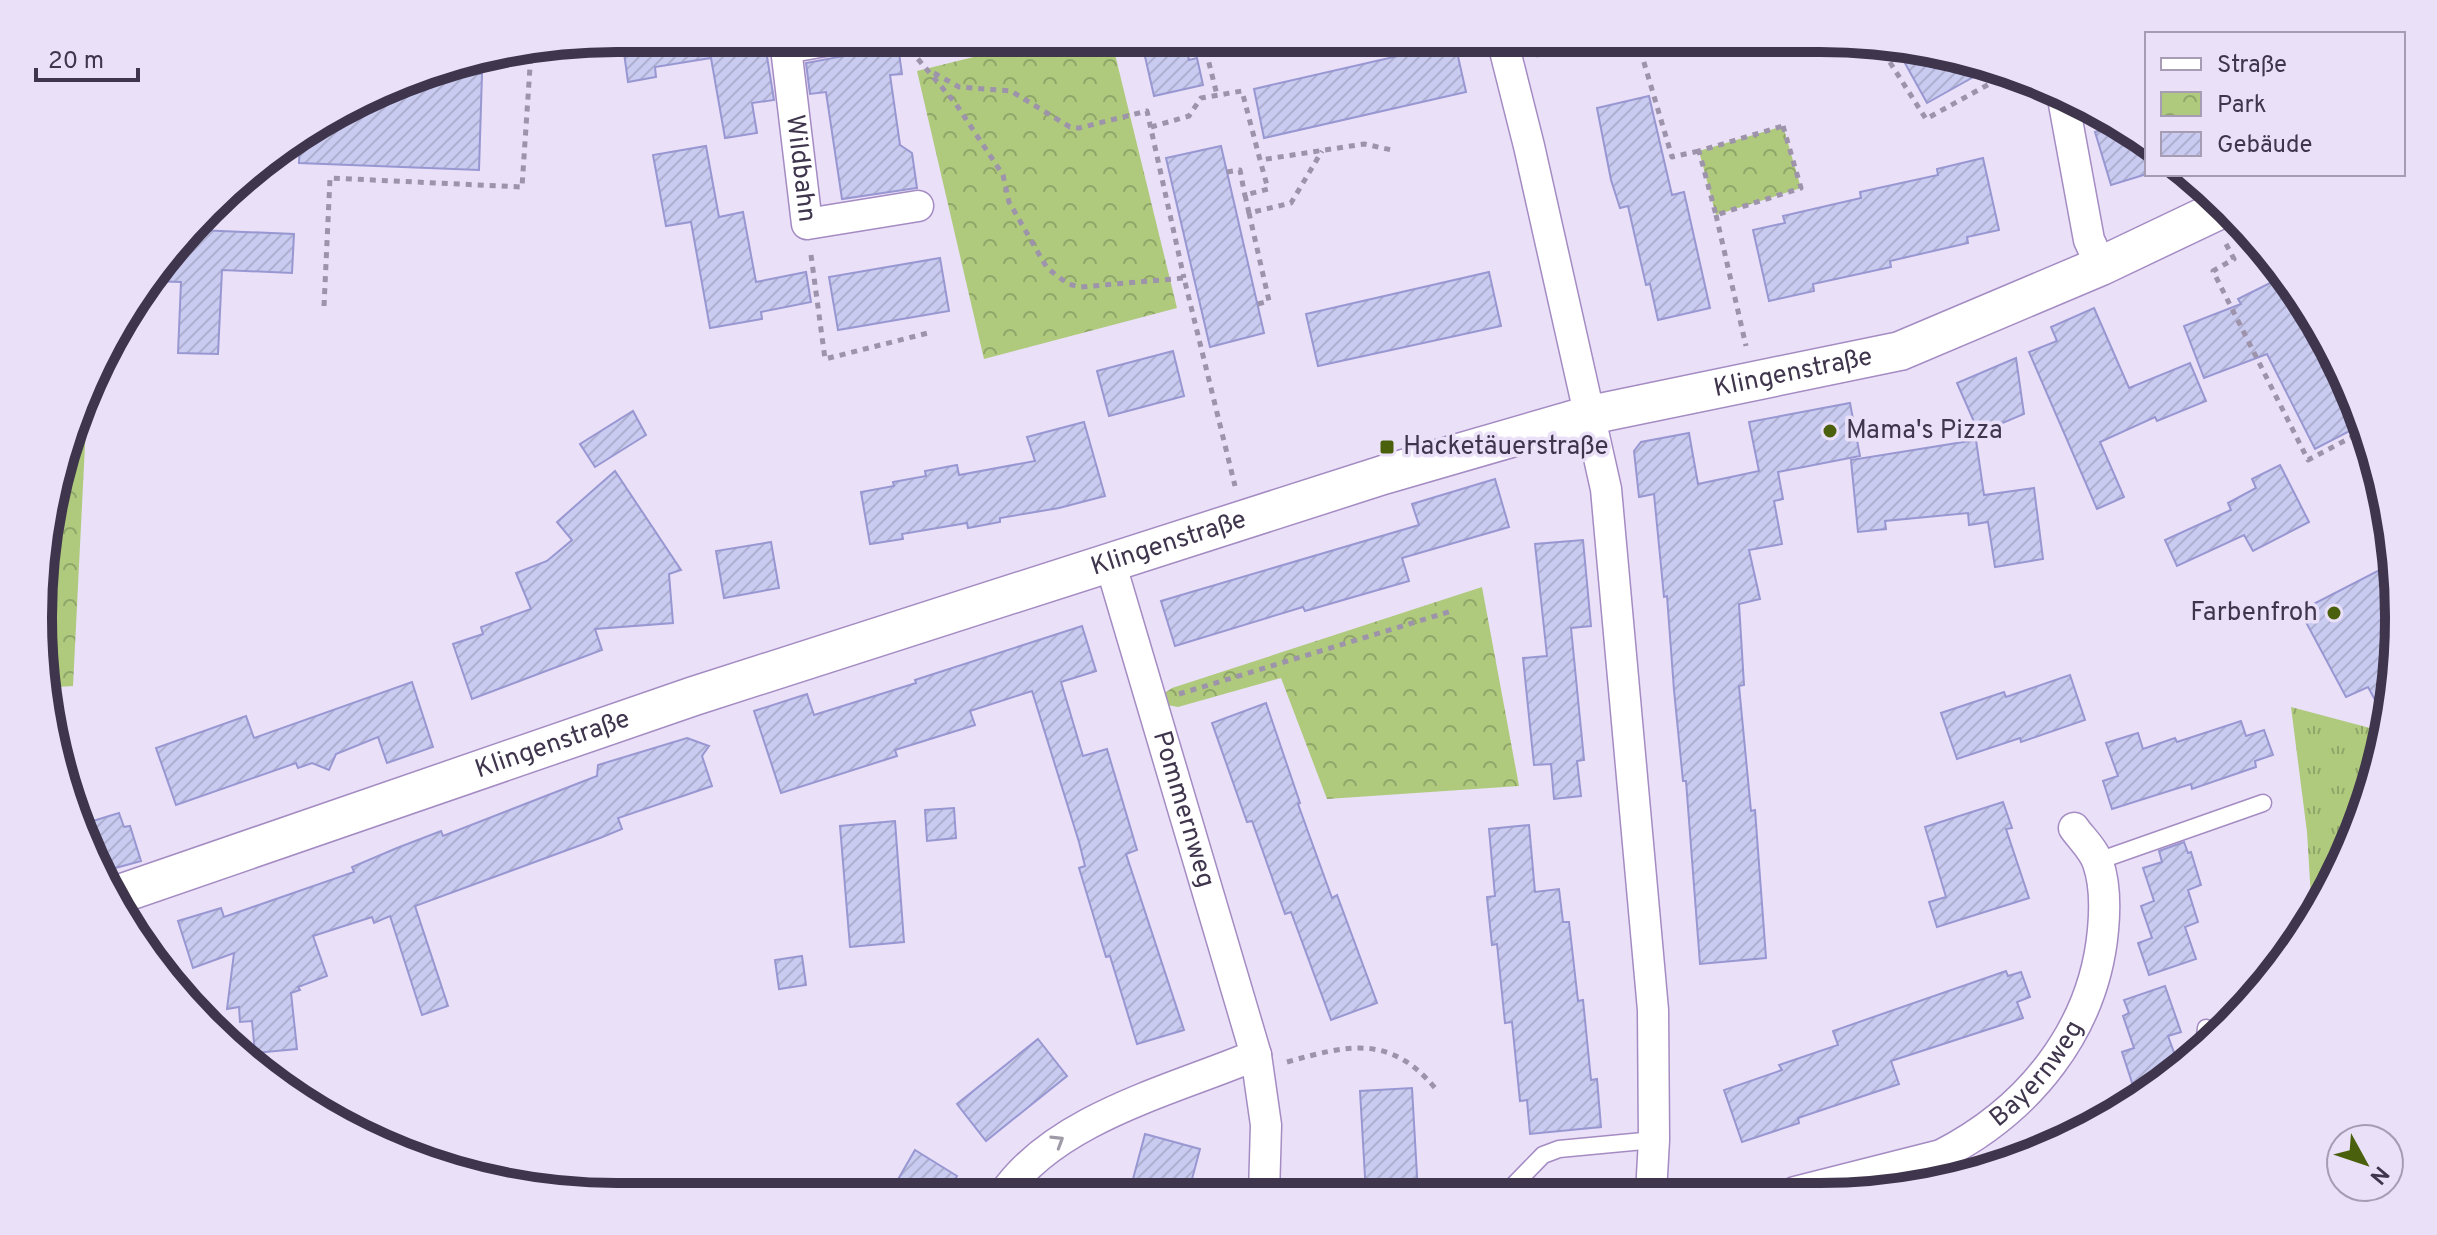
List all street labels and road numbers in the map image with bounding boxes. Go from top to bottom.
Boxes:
street label: Wildbahn [778,113,823,224]
street label: Klingenstraße [1711,341,1875,406]
street label: Klingenstraße [1087,503,1251,584]
street label: Klingenstraße [471,703,634,787]
street label: Pommernweg [1144,727,1222,892]
street label: Bayernweg [1983,1015,2091,1135]

